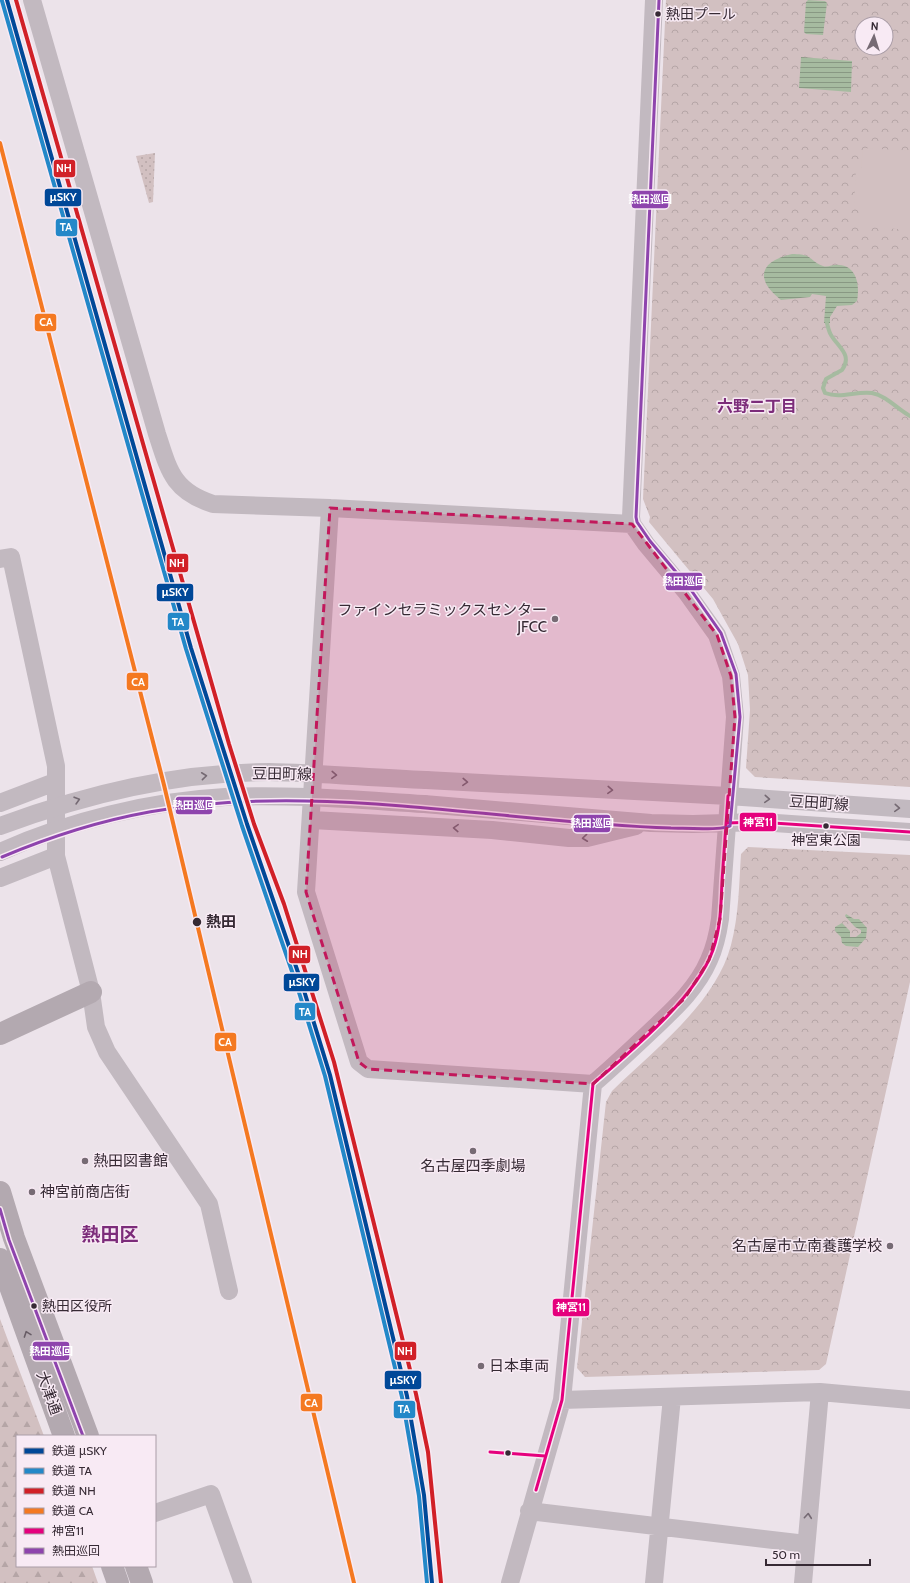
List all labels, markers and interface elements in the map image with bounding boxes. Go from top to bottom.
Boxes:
place label: 熱田プール [666,5,736,23]
marker: 熱田プール [653,9,663,19]
north arrow [854,16,894,56]
text: N [870,19,879,33]
line badge: NH [53,159,76,178]
text: NH [56,161,72,175]
line badge: μSKY [44,188,82,207]
text: μSKY [49,190,77,204]
line badge: 熱田巡回 [631,190,669,209]
text: 熱田巡回 [628,192,672,206]
line badge: TA [55,218,78,237]
text: TA [60,220,72,234]
line badge: CA [34,313,57,332]
text: CA [39,315,53,329]
district label: 六野二丁目 [717,397,797,416]
line badge: NH [166,553,189,573]
text: NH [169,556,185,570]
line badge: 熱田巡回 [665,572,703,591]
text: 熱田巡回 [662,574,706,588]
line badge: μSKY [156,583,194,602]
text: μSKY [161,585,189,599]
place label: ファインセラミックスセンター JFCC [337,601,547,636]
line badge: TA [167,612,190,631]
marker: ファインセラミックスセンター JFCC [550,614,560,624]
text: TA [172,615,184,629]
line badge: CA [126,672,149,691]
text: CA [131,675,145,689]
street label: 豆田町線 [252,764,312,784]
one-way arrow [331,771,337,780]
one-way arrow [201,772,207,781]
one-way arrow [462,778,468,787]
one-way arrow [607,786,613,794]
street label: 豆田町線 [788,792,850,814]
one-way arrow [764,795,770,803]
line badge: 熱田巡回 [175,796,213,815]
one-way arrow [73,797,80,805]
text: 熱田巡回 [172,798,216,812]
one-way arrow [894,803,900,812]
line badge: 神宮11 [739,812,777,832]
line badge: 熱田巡回 [573,814,611,833]
text: 神宮11 [743,815,773,829]
text: 熱田巡回 [570,816,614,830]
marker: 神宮東公園 [821,821,831,831]
one-way arrow [453,824,459,832]
place label: 神宮東公園 [791,831,861,849]
one-way arrow [582,833,588,842]
place label: 熱田 [206,913,236,931]
marker: 熱田 [191,916,203,928]
line badge: NH [288,945,311,964]
text: NH [292,947,308,961]
line badge: μSKY [283,973,320,992]
text: μSKY [288,975,316,989]
line badge: TA [294,1002,316,1021]
text: TA [299,1005,311,1019]
line badge: CA [214,1032,237,1052]
text: CA [218,1035,232,1049]
marker: 名古屋四季劇場 [468,1146,478,1156]
place label: 熱田図書館 [93,1152,168,1170]
marker: 熱田図書館 [80,1156,90,1166]
place label: 名古屋四季劇場 [420,1157,526,1175]
place label: 神宮前商店街 [40,1183,130,1201]
marker: 神宮前商店街 [27,1187,37,1197]
district label: 熱田区 [81,1223,139,1246]
place label: 名古屋市立南養護学校 [732,1237,882,1255]
marker: 名古屋市立南養護学校 [885,1241,895,1251]
place label: 熱田区役所 [42,1297,112,1315]
line badge: 神宮11 [552,1298,590,1317]
text: 神宮11 [556,1300,586,1314]
marker: 熱田区役所 [29,1301,39,1311]
one-way arrow [23,1330,32,1337]
line badge: 熱田巡回 [32,1341,70,1361]
line badge: NH [394,1341,417,1361]
text: 熱田巡回 [29,1344,73,1358]
text: NH [397,1344,413,1358]
place label: 日本車両 [489,1357,549,1375]
marker: 日本車両 [476,1361,486,1371]
street label: 大津通 [33,1369,65,1417]
line badge: μSKY [384,1370,422,1390]
text: μSKY [389,1373,417,1387]
line badge: CA [300,1393,323,1412]
text: CA [304,1396,318,1410]
line badge: TA [393,1400,416,1419]
text: TA [398,1402,410,1416]
legend [16,1435,156,1567]
text: 鉄道 μSKY [52,1443,107,1458]
unlabelled marker [503,1448,513,1458]
text: 鉄道 TA [52,1463,92,1478]
text: 鉄道 NH [52,1483,96,1498]
text: 鉄道 CA [52,1503,94,1518]
one-way arrow [804,1513,813,1519]
text: 神宮11 [52,1523,84,1538]
scale bar [766,1541,870,1567]
text: 熱田巡回 [52,1543,100,1558]
text: 50 m [772,1547,800,1562]

